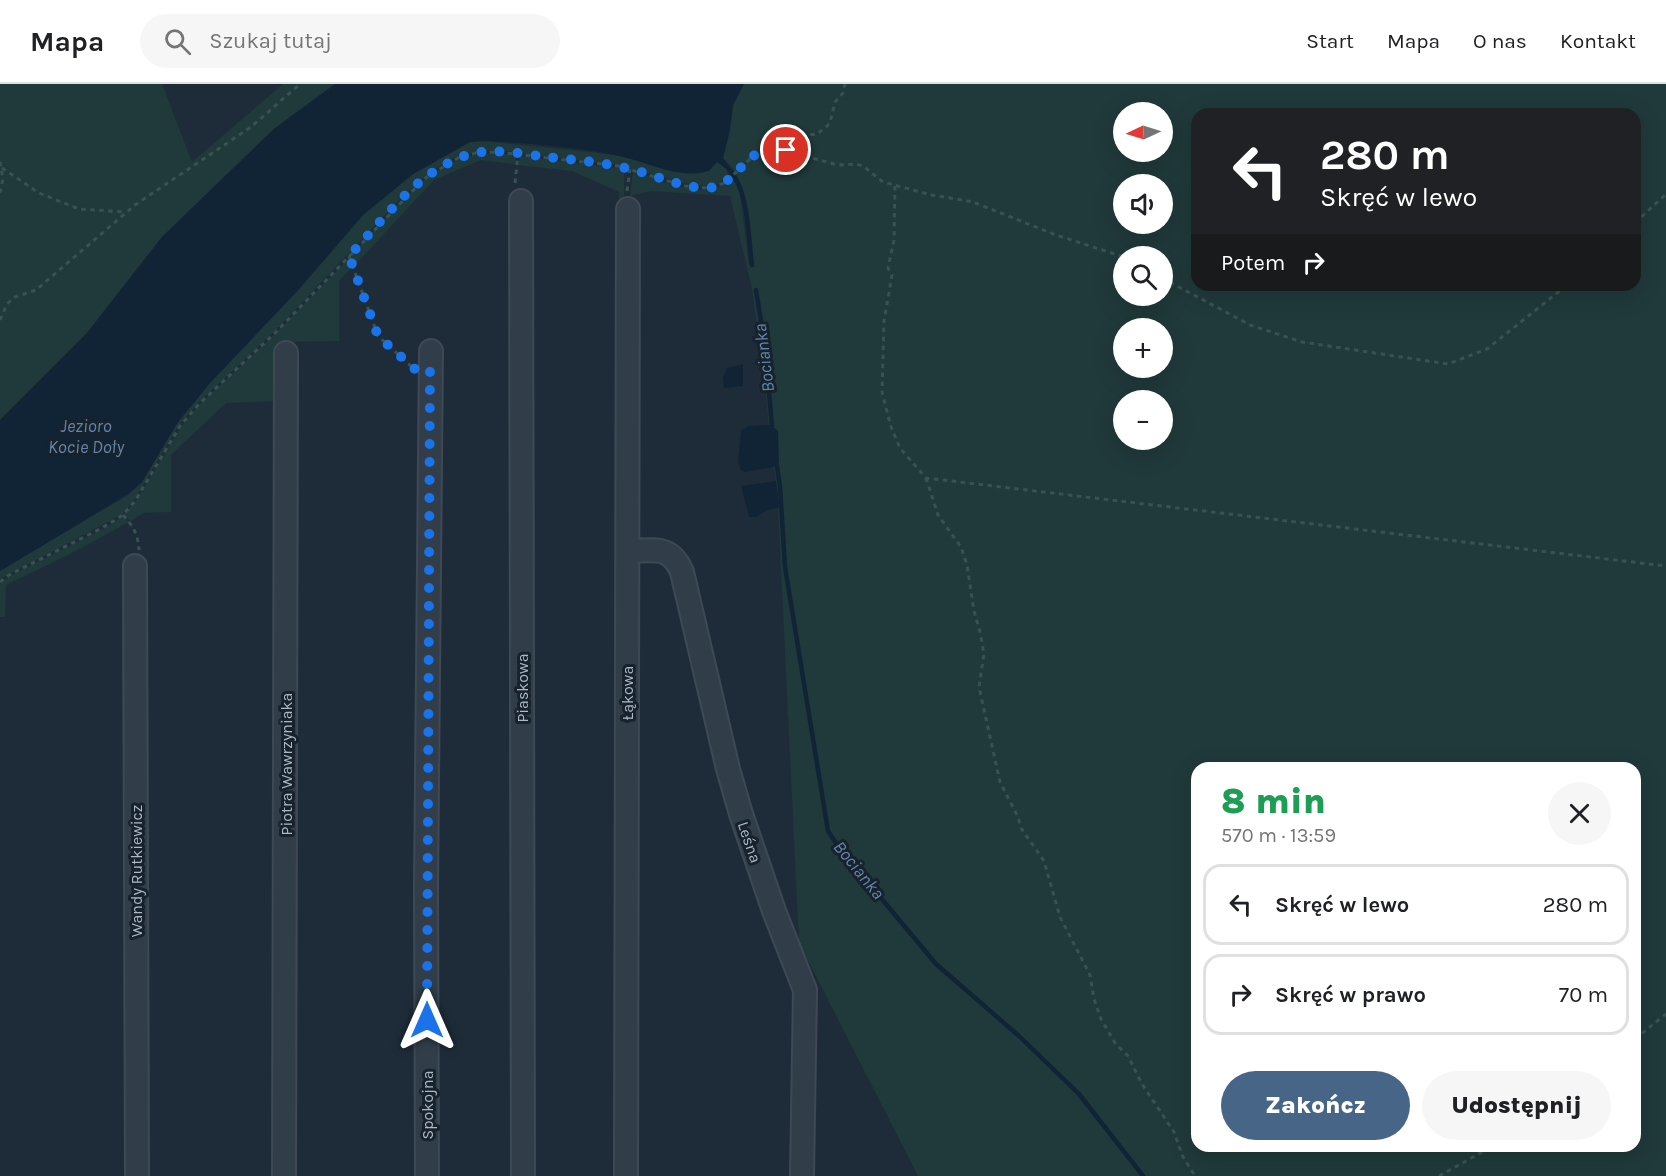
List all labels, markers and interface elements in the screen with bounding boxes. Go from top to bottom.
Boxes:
search box [140,14,560,68]
text: Mapa [30,25,104,58]
icon: search [161,25,194,58]
text: Szukaj tutaj [209,28,332,54]
text: Start [1306,29,1354,53]
text: Mapa [1387,29,1440,53]
text: O nas [1473,29,1527,53]
text: Kontakt [1560,29,1636,53]
north arrow [1113,102,1173,162]
map controls [1113,102,1173,450]
pin [760,124,811,175]
text: 280 m [1320,130,1450,180]
icon: left [1221,132,1299,210]
icon: arrive [769,133,802,166]
button: sound [1113,174,1173,234]
text: Skręć w lewo [1320,181,1477,213]
button: search [1113,246,1173,306]
icon: right [1297,246,1330,279]
text: Potem [1221,250,1285,276]
button: + [1113,318,1173,378]
water label: Bocianka [749,322,779,394]
button: − [1113,390,1173,450]
water label: Jezioro Kocie Doły [48,415,125,458]
street label: Piaskowa [513,654,532,723]
street label: Łąkowa [618,666,637,720]
street label: Piotra Wawrzyniaka [277,693,296,835]
text: 8 min [1221,780,1326,822]
button: close [1548,782,1611,845]
street label: Wandy Rutkiewicz [127,805,146,937]
street label: Leśna [734,819,765,865]
text: 570 m · 13:59 [1221,824,1336,847]
water label: Bocianka [829,836,889,904]
icon: left [1224,888,1257,921]
text: Skręć w lewo [1275,892,1409,918]
text: 280 m [1543,892,1608,918]
icon: right [1224,978,1257,1011]
text: Skręć w prawo [1275,982,1426,1008]
text: 70 m [1559,982,1608,1008]
position arrow [395,988,459,1052]
street label: Spokojna [418,1070,437,1140]
button: Zakończ [1221,1071,1410,1140]
button: Udostępnij [1422,1071,1611,1140]

